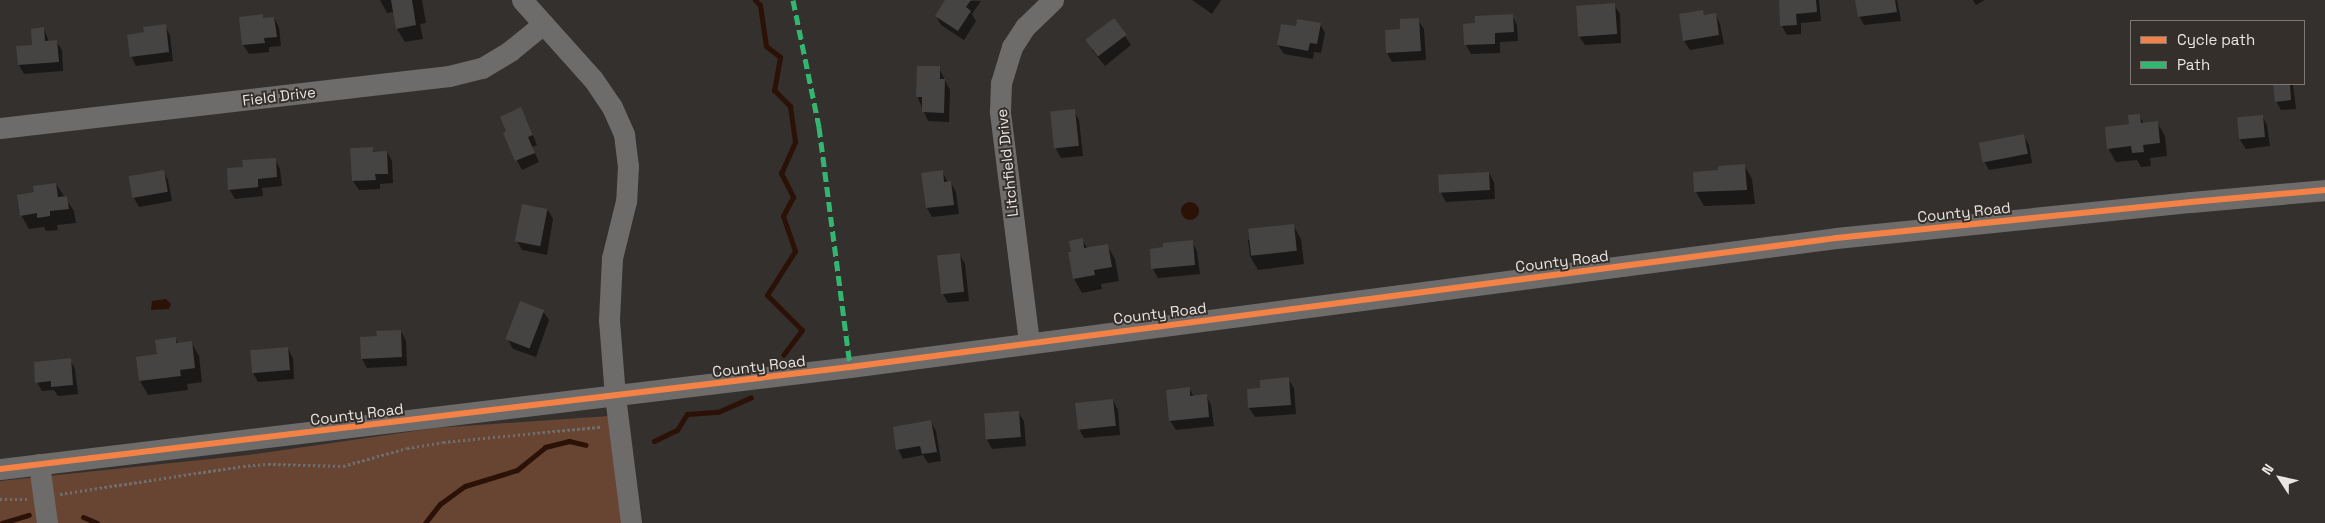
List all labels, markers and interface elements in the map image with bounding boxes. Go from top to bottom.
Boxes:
legend [2130,20,2305,85]
text: Cycle path [2177,30,2255,49]
text: Path [2177,55,2210,74]
street label: Field Drive [241,83,317,109]
street label: Litchfield Drive [992,108,1022,218]
street label: County Road [1916,198,2012,226]
street label: County Road [1514,246,1610,276]
street label: County Road [1112,298,1208,328]
street label: County Road [711,351,807,381]
street label: County Road [309,399,405,429]
north arrow [2255,453,2305,503]
text: N [2258,460,2278,478]

